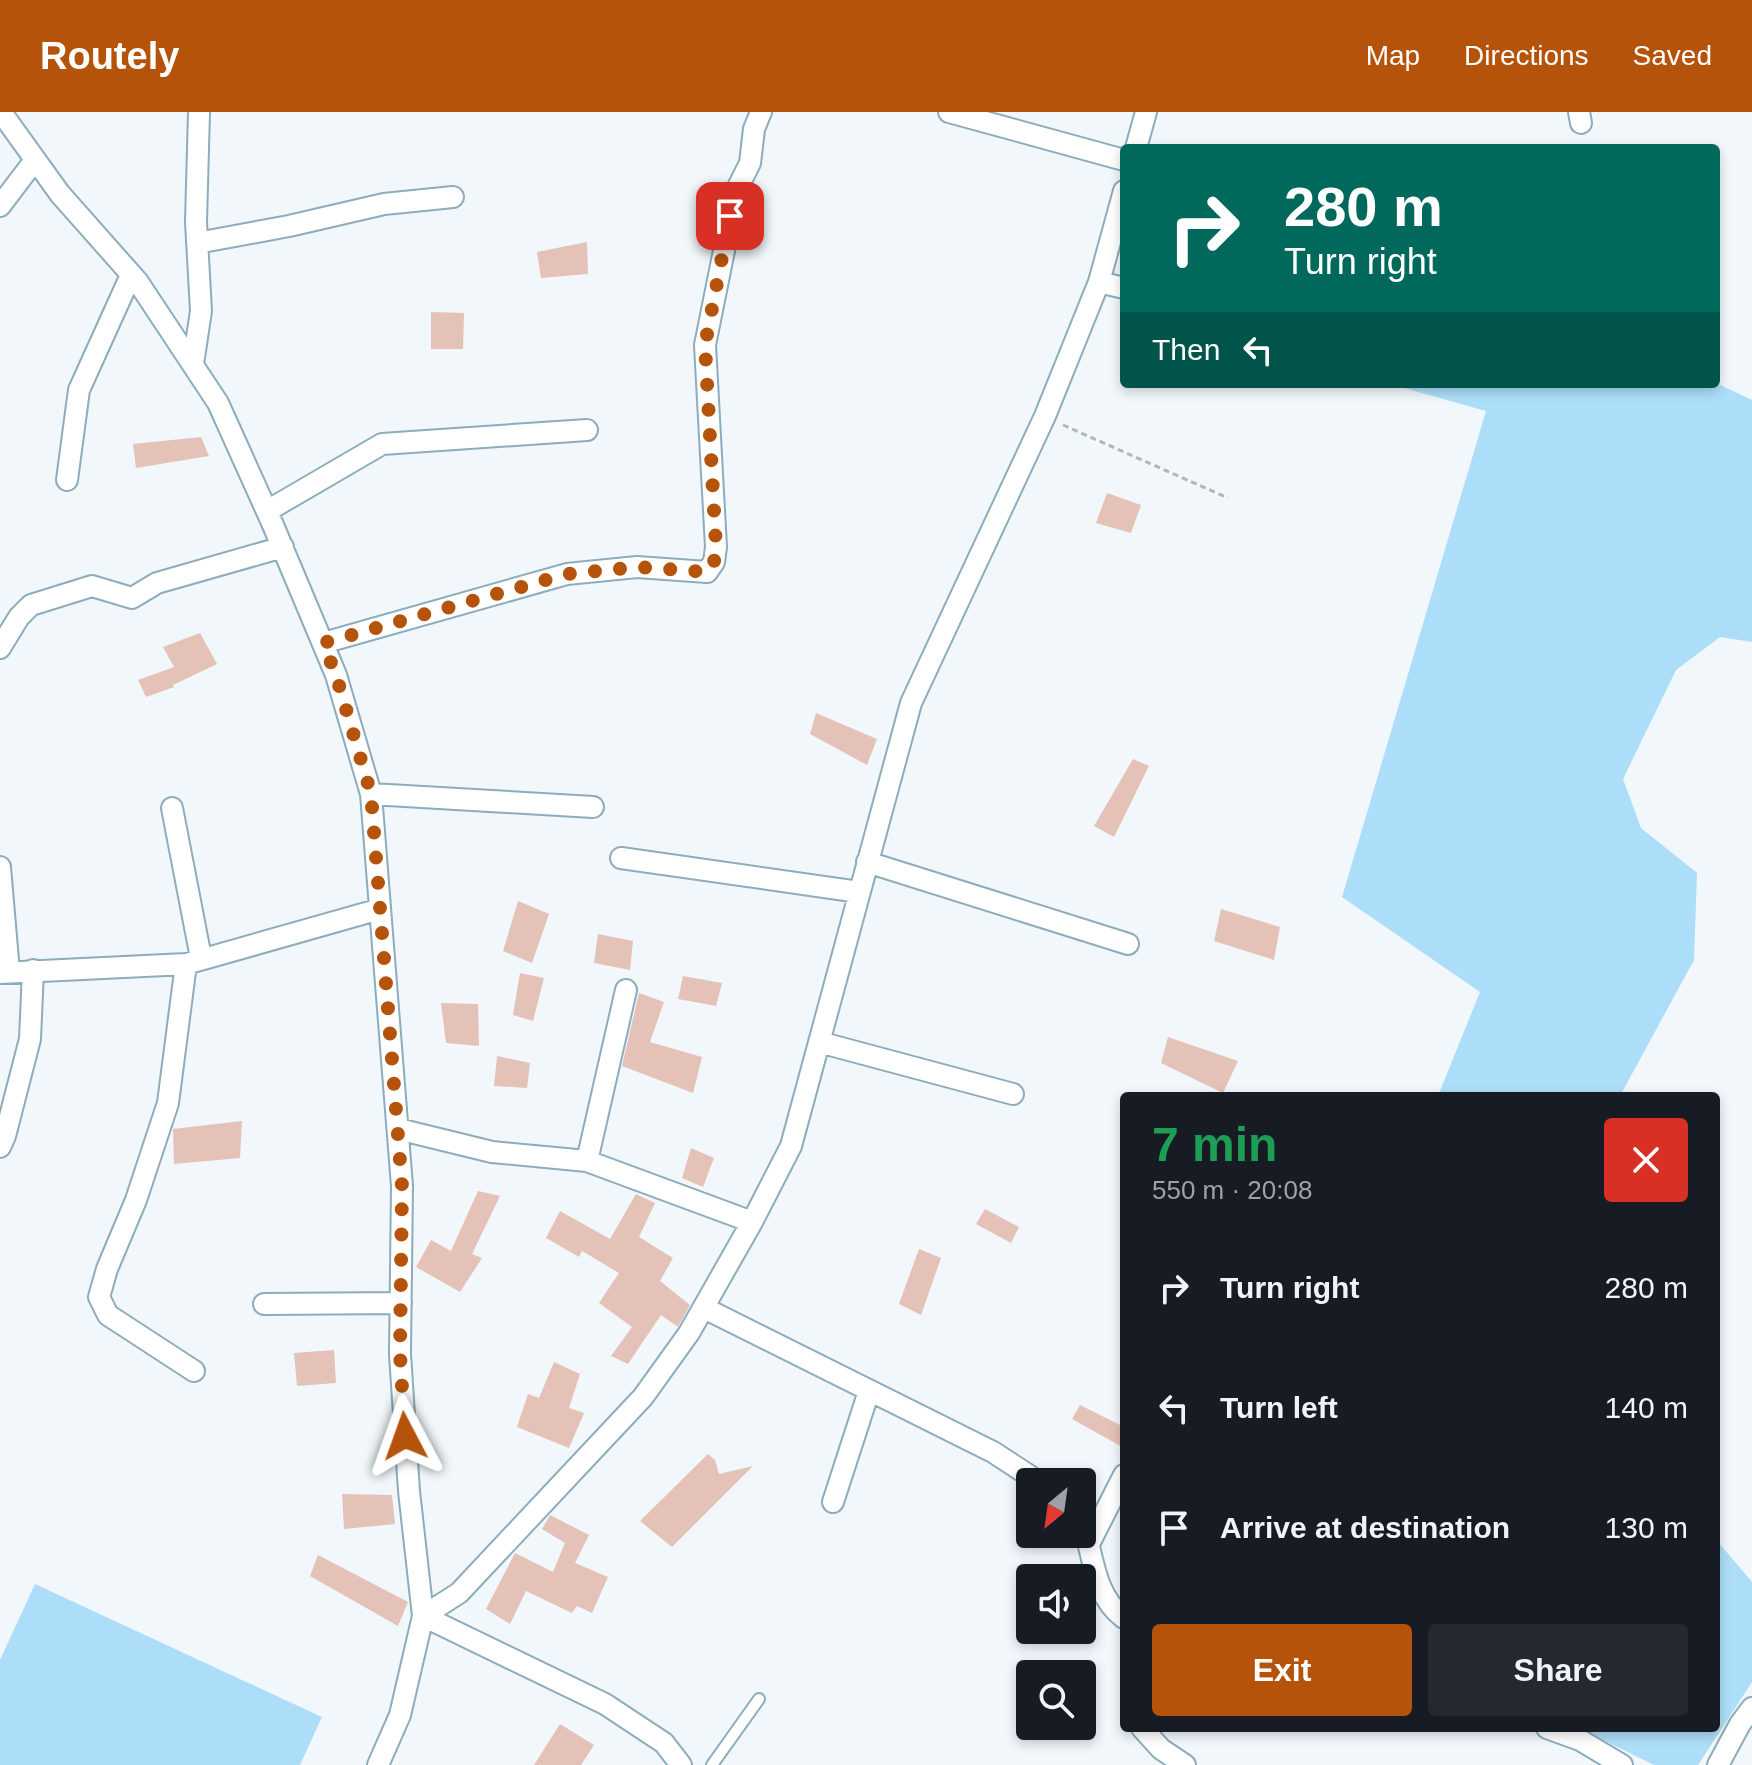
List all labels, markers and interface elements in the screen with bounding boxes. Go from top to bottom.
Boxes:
text: Routely [40,35,179,77]
text: Map [1366,40,1420,71]
text: Directions [1464,40,1589,71]
text: Saved [1633,40,1712,71]
text: 280 m [1284,175,1443,238]
icon: right [1152,176,1256,280]
pin [696,182,764,250]
icon: arrive [708,194,752,238]
text: Turn right [1284,241,1437,282]
icon: left [1236,328,1280,372]
text: Then [1152,333,1220,366]
text: 7 min [1152,1118,1277,1171]
button: close [1604,1118,1688,1202]
text: 550 m · 20:08 [1152,1175,1312,1205]
icon: right [1152,1266,1196,1310]
text: Turn right [1220,1271,1359,1304]
text: 280 m [1605,1271,1688,1304]
icon: left [1152,1386,1196,1430]
text: Turn left [1220,1391,1338,1424]
text: 140 m [1605,1391,1688,1424]
position arrow [363,1394,447,1478]
north arrow [1016,1468,1096,1548]
map controls [1016,1468,1096,1740]
icon: arrive [1152,1506,1196,1550]
text: Arrive at destination [1220,1511,1510,1544]
text: 130 m [1605,1511,1688,1544]
button: sound [1016,1564,1096,1644]
button: Exit [1152,1624,1412,1716]
button: Share [1428,1624,1688,1716]
button: search [1016,1660,1096,1740]

